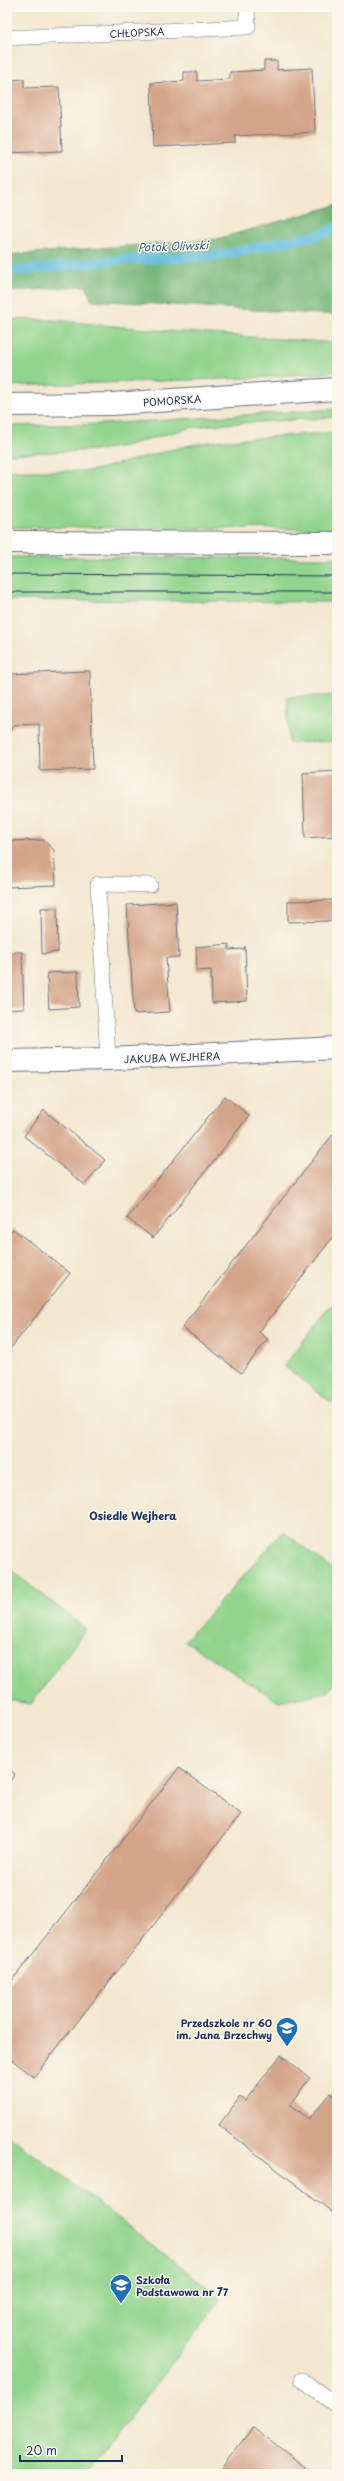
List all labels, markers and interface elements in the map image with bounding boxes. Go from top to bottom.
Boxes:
street label: CHŁOPSKA [109,23,165,41]
water label: Potok Oliwski [137,236,210,256]
street label: POMORSKA [142,390,202,410]
street label: JAKUBA WEJHERA [124,1048,221,1066]
district label: Osiedle Wejhera [89,1507,177,1524]
place label: Przedszkole nr 60 im. Jana Brzechwy [176,2015,272,2043]
school or university icon: Przedszkole nr 60 im. Jana Brzechwy [274,2015,300,2048]
school or university icon: Szkoła Podstawowa nr 77 [108,2272,134,2305]
place label: Szkoła Podstawowa nr 77 [136,2272,229,2299]
scale bar [20,2437,122,2463]
text: 20 m [26,2441,57,2459]

